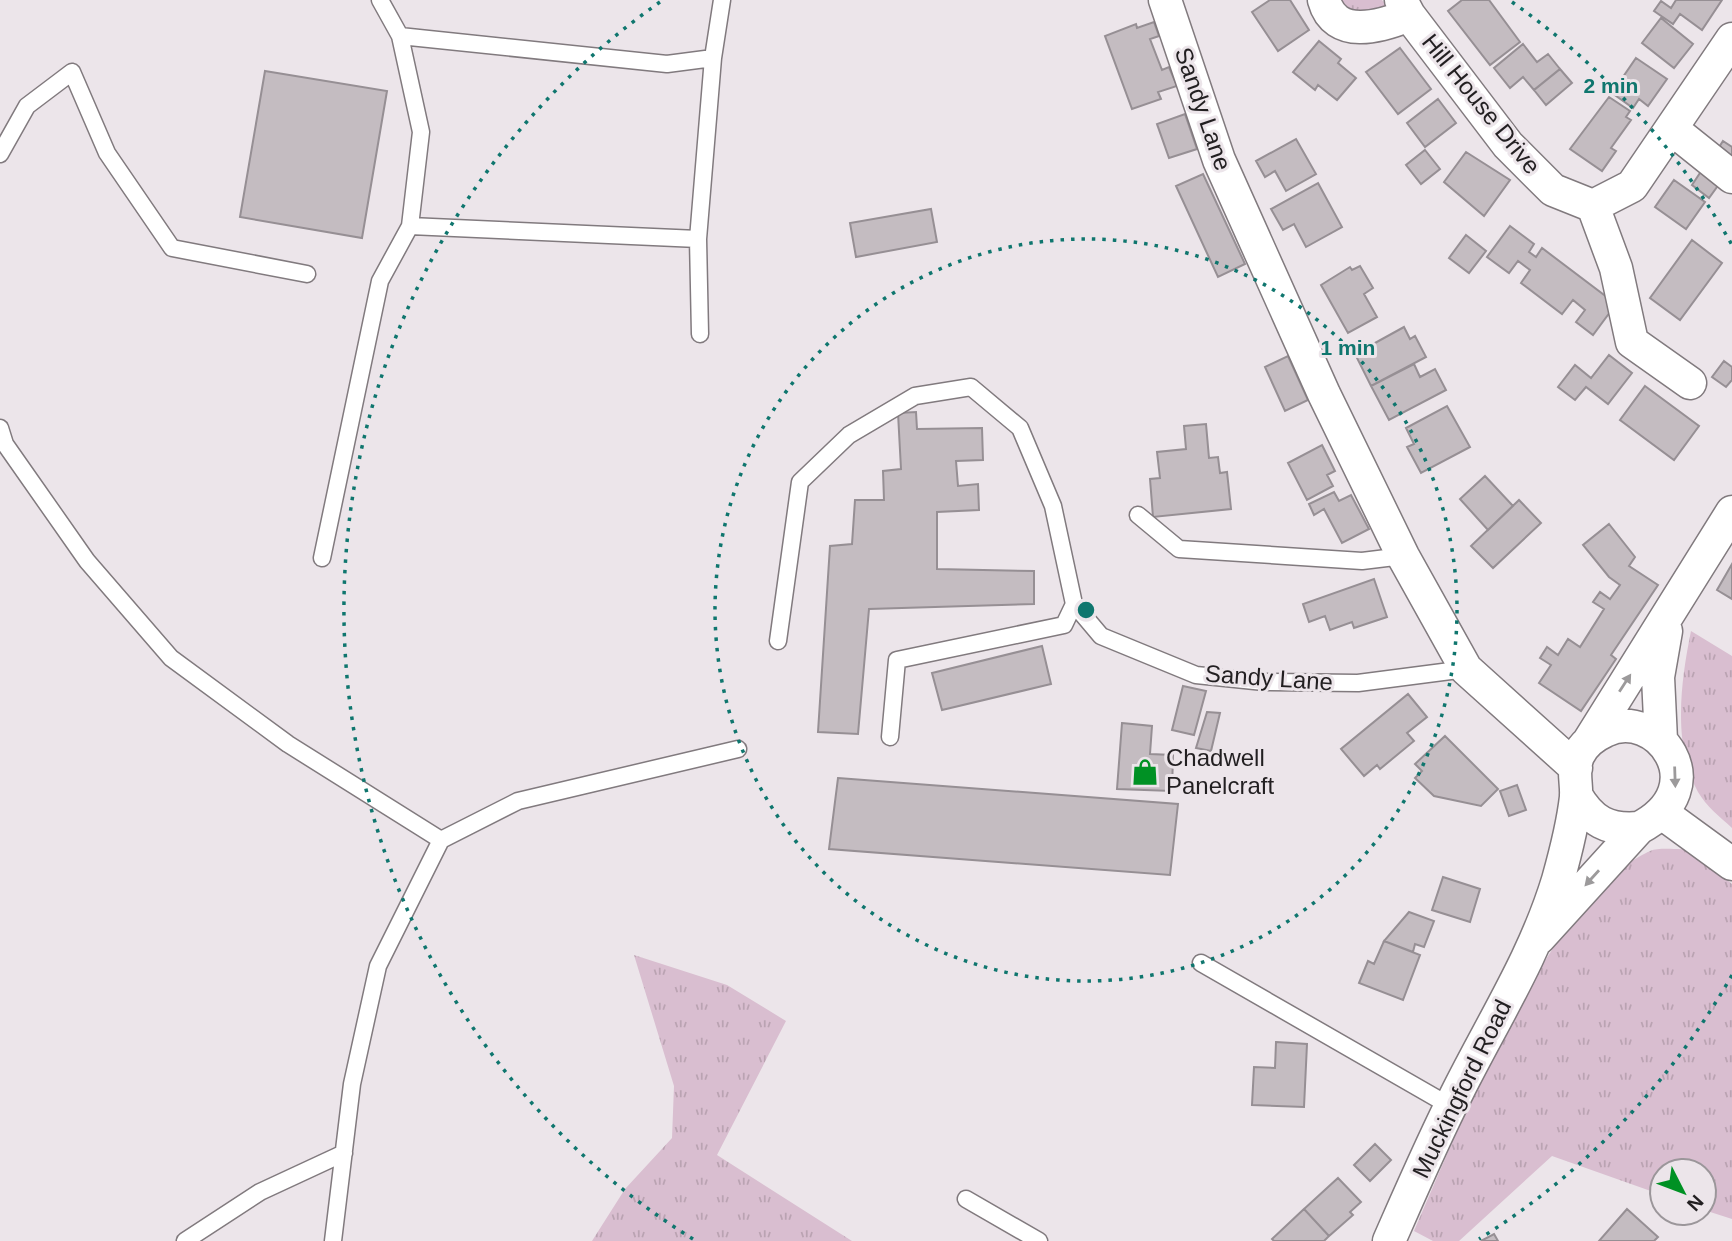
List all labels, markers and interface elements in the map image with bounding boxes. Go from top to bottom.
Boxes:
street label: Hill House Drive [1417,28,1546,179]
street label: Sandy Lane [1170,44,1237,174]
text: 2 min [1584,74,1638,97]
text: 1 min [1321,336,1375,359]
centre of rings [1074,598,1098,622]
street label: Sandy Lane [1204,660,1334,695]
one-way arrow [1618,673,1631,693]
place label: Chadwell Panelcraft [1166,744,1274,799]
shop icon: Chadwell Panelcraft [1130,757,1160,787]
one-way arrow [1669,766,1681,788]
one-way arrow [1585,869,1601,886]
street label: Muckingford Road [1407,995,1516,1182]
north arrow [1648,1157,1718,1227]
text: N [1683,1191,1708,1215]

